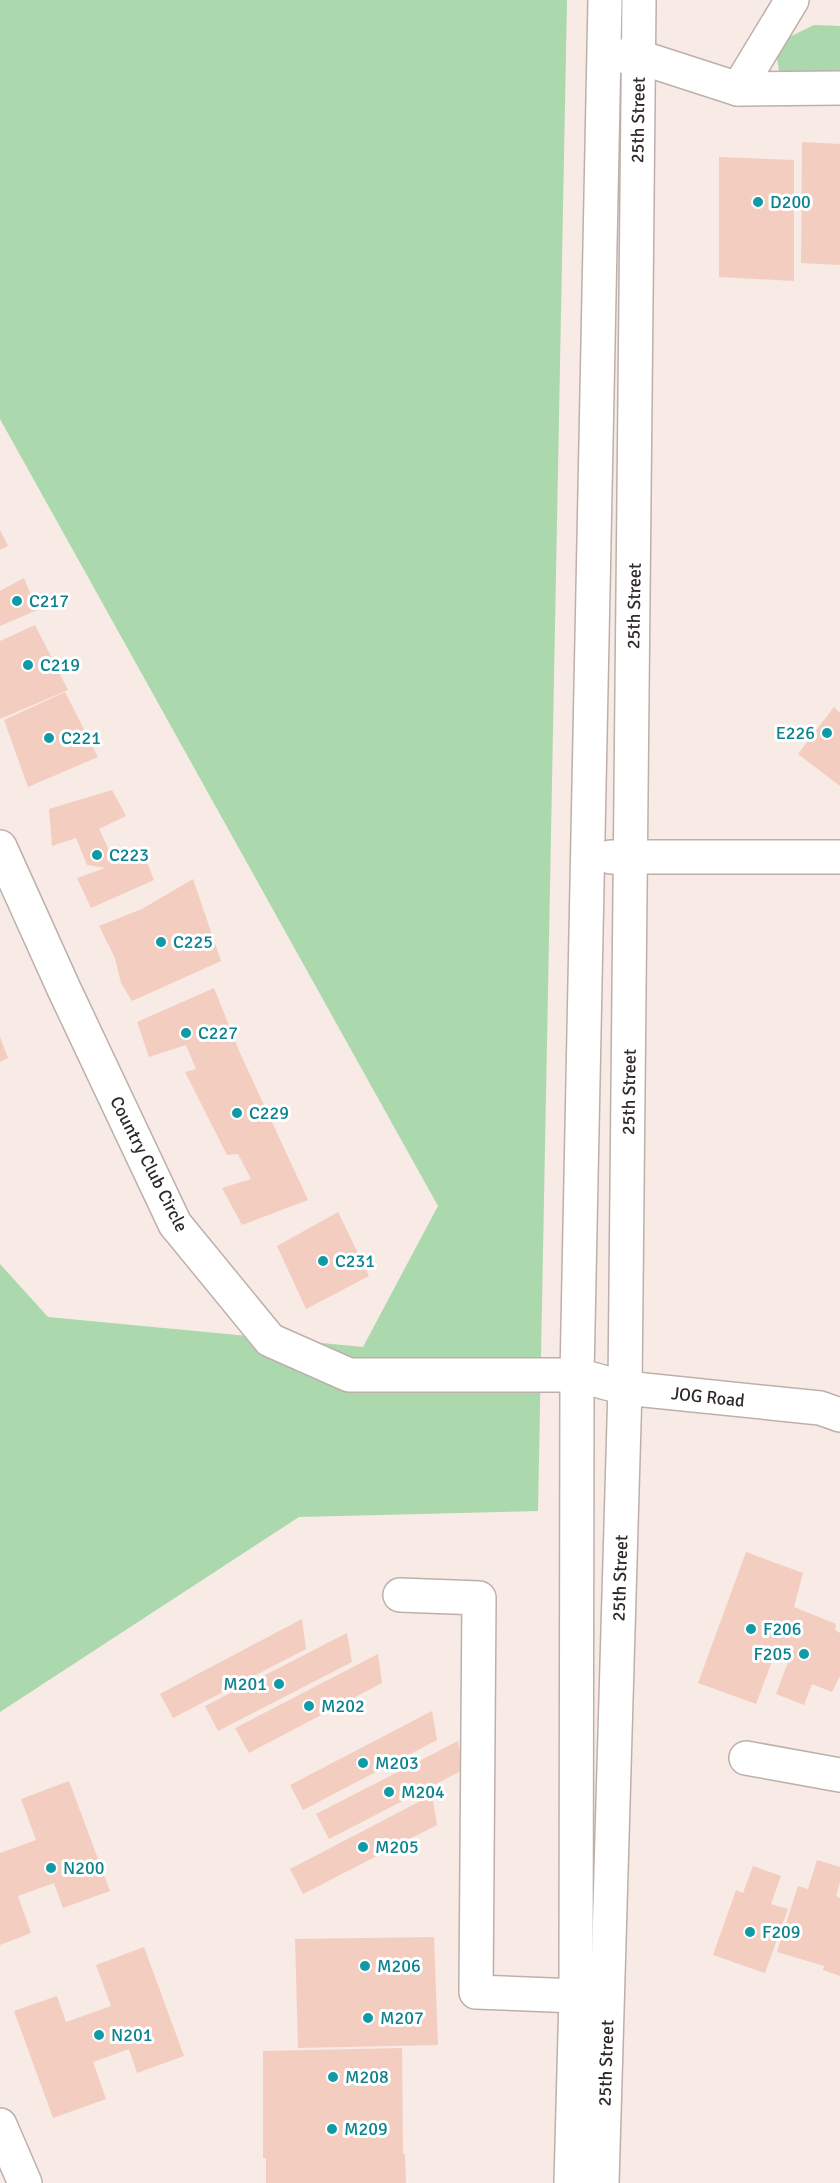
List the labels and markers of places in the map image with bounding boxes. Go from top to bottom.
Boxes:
place label: D200 [770,191,811,213]
marker: D200 [751,195,765,209]
place label: C217 [29,590,69,612]
marker: C217 [10,594,24,608]
place label: C219 [40,654,80,676]
marker: C219 [21,658,35,672]
place label: E226 [776,722,815,744]
marker: E226 [820,726,834,740]
place label: C221 [61,727,101,749]
marker: C221 [42,731,56,745]
place label: C223 [109,844,149,866]
marker: C223 [90,848,104,862]
place label: C225 [173,931,213,953]
marker: C225 [154,935,168,949]
place label: C227 [198,1022,238,1044]
marker: C227 [179,1026,193,1040]
place label: C229 [249,1102,289,1124]
marker: C229 [230,1106,244,1120]
place label: C231 [335,1250,375,1272]
marker: C231 [316,1254,330,1268]
place label: F206 [763,1618,802,1640]
marker: F206 [744,1622,758,1636]
place label: F205 [753,1643,792,1665]
marker: F205 [797,1647,811,1661]
place label: M201 [223,1673,267,1695]
marker: M201 [272,1677,286,1691]
place label: M202 [321,1695,365,1717]
marker: M202 [302,1699,316,1713]
place label: M203 [375,1752,419,1774]
marker: M203 [356,1756,370,1770]
place label: M204 [401,1781,445,1803]
marker: M204 [382,1785,396,1799]
place label: M205 [375,1836,419,1858]
marker: M205 [356,1840,370,1854]
place label: N200 [63,1857,104,1879]
marker: N200 [44,1861,58,1875]
place label: F209 [762,1921,801,1943]
marker: F209 [743,1925,757,1939]
place label: M206 [377,1955,421,1977]
marker: M206 [358,1959,372,1973]
place label: M207 [380,2007,424,2029]
marker: M207 [361,2011,375,2025]
place label: N201 [111,2024,152,2046]
marker: N201 [92,2028,106,2042]
place label: M208 [345,2066,389,2088]
marker: M208 [326,2070,340,2084]
place label: M209 [344,2118,388,2140]
marker: M209 [325,2122,339,2136]

